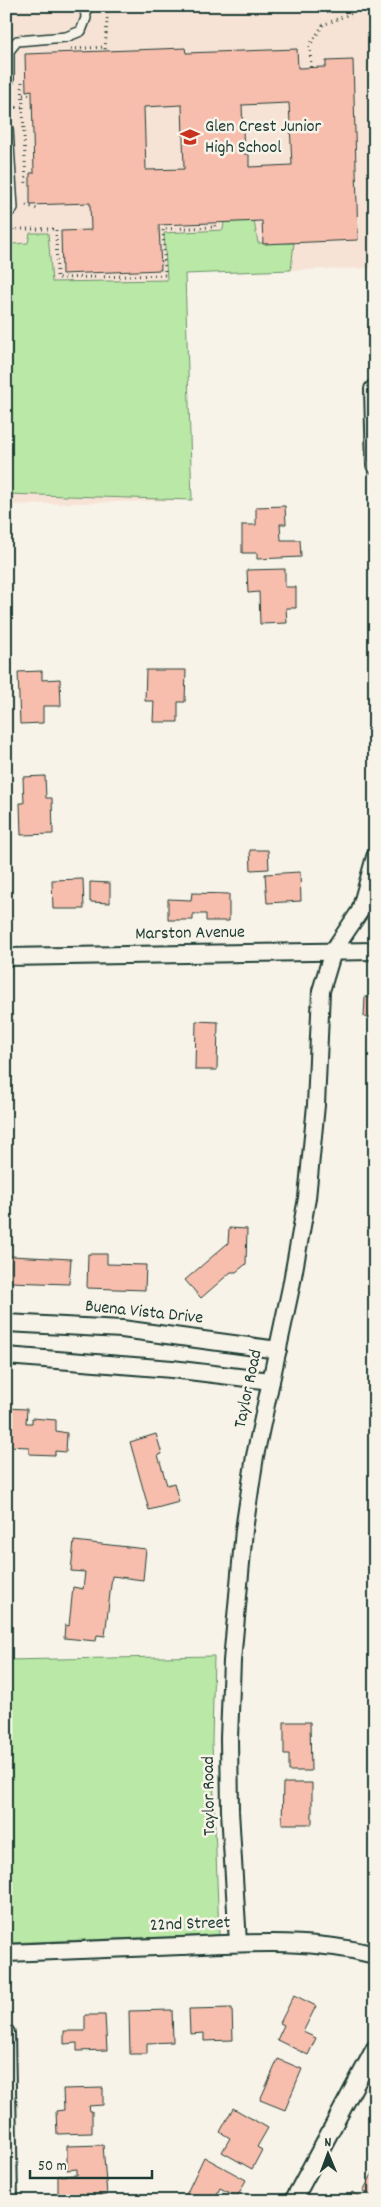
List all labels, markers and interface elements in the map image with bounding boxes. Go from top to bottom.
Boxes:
place label: Glen Crest Junior High School [205,115,321,161]
school or university icon: Glen Crest Junior High School [179,126,201,148]
street label: Marston Avenue [135,921,245,947]
street label: Buena Vista Drive [84,1294,204,1332]
street label: Taylor Road [228,1347,270,1431]
street label: Taylor Road [197,1756,223,1836]
street label: 22nd Street [149,1911,231,1939]
north arrow [304,2130,354,2180]
text: N [324,2133,332,2153]
scale bar [30,2147,152,2179]
text: 50 m [38,2156,67,2178]

